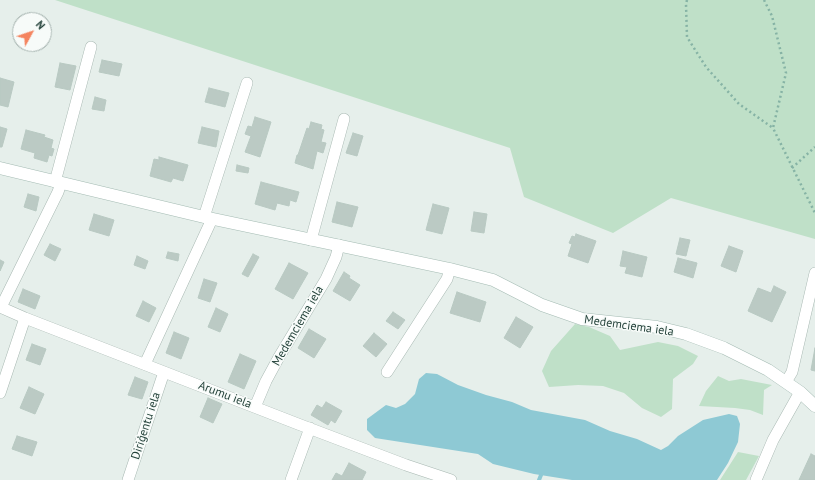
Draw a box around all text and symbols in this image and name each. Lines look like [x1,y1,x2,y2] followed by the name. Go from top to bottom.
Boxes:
[12,12,52,52] north arrow
[33,18,48,32] text: N
[269,283,327,369] street label: Medemciema iela
[583,313,675,339] street label: Medemciema iela
[196,378,254,412] street label: Arumu iela
[128,391,164,461] street label: Diriģentu iela

